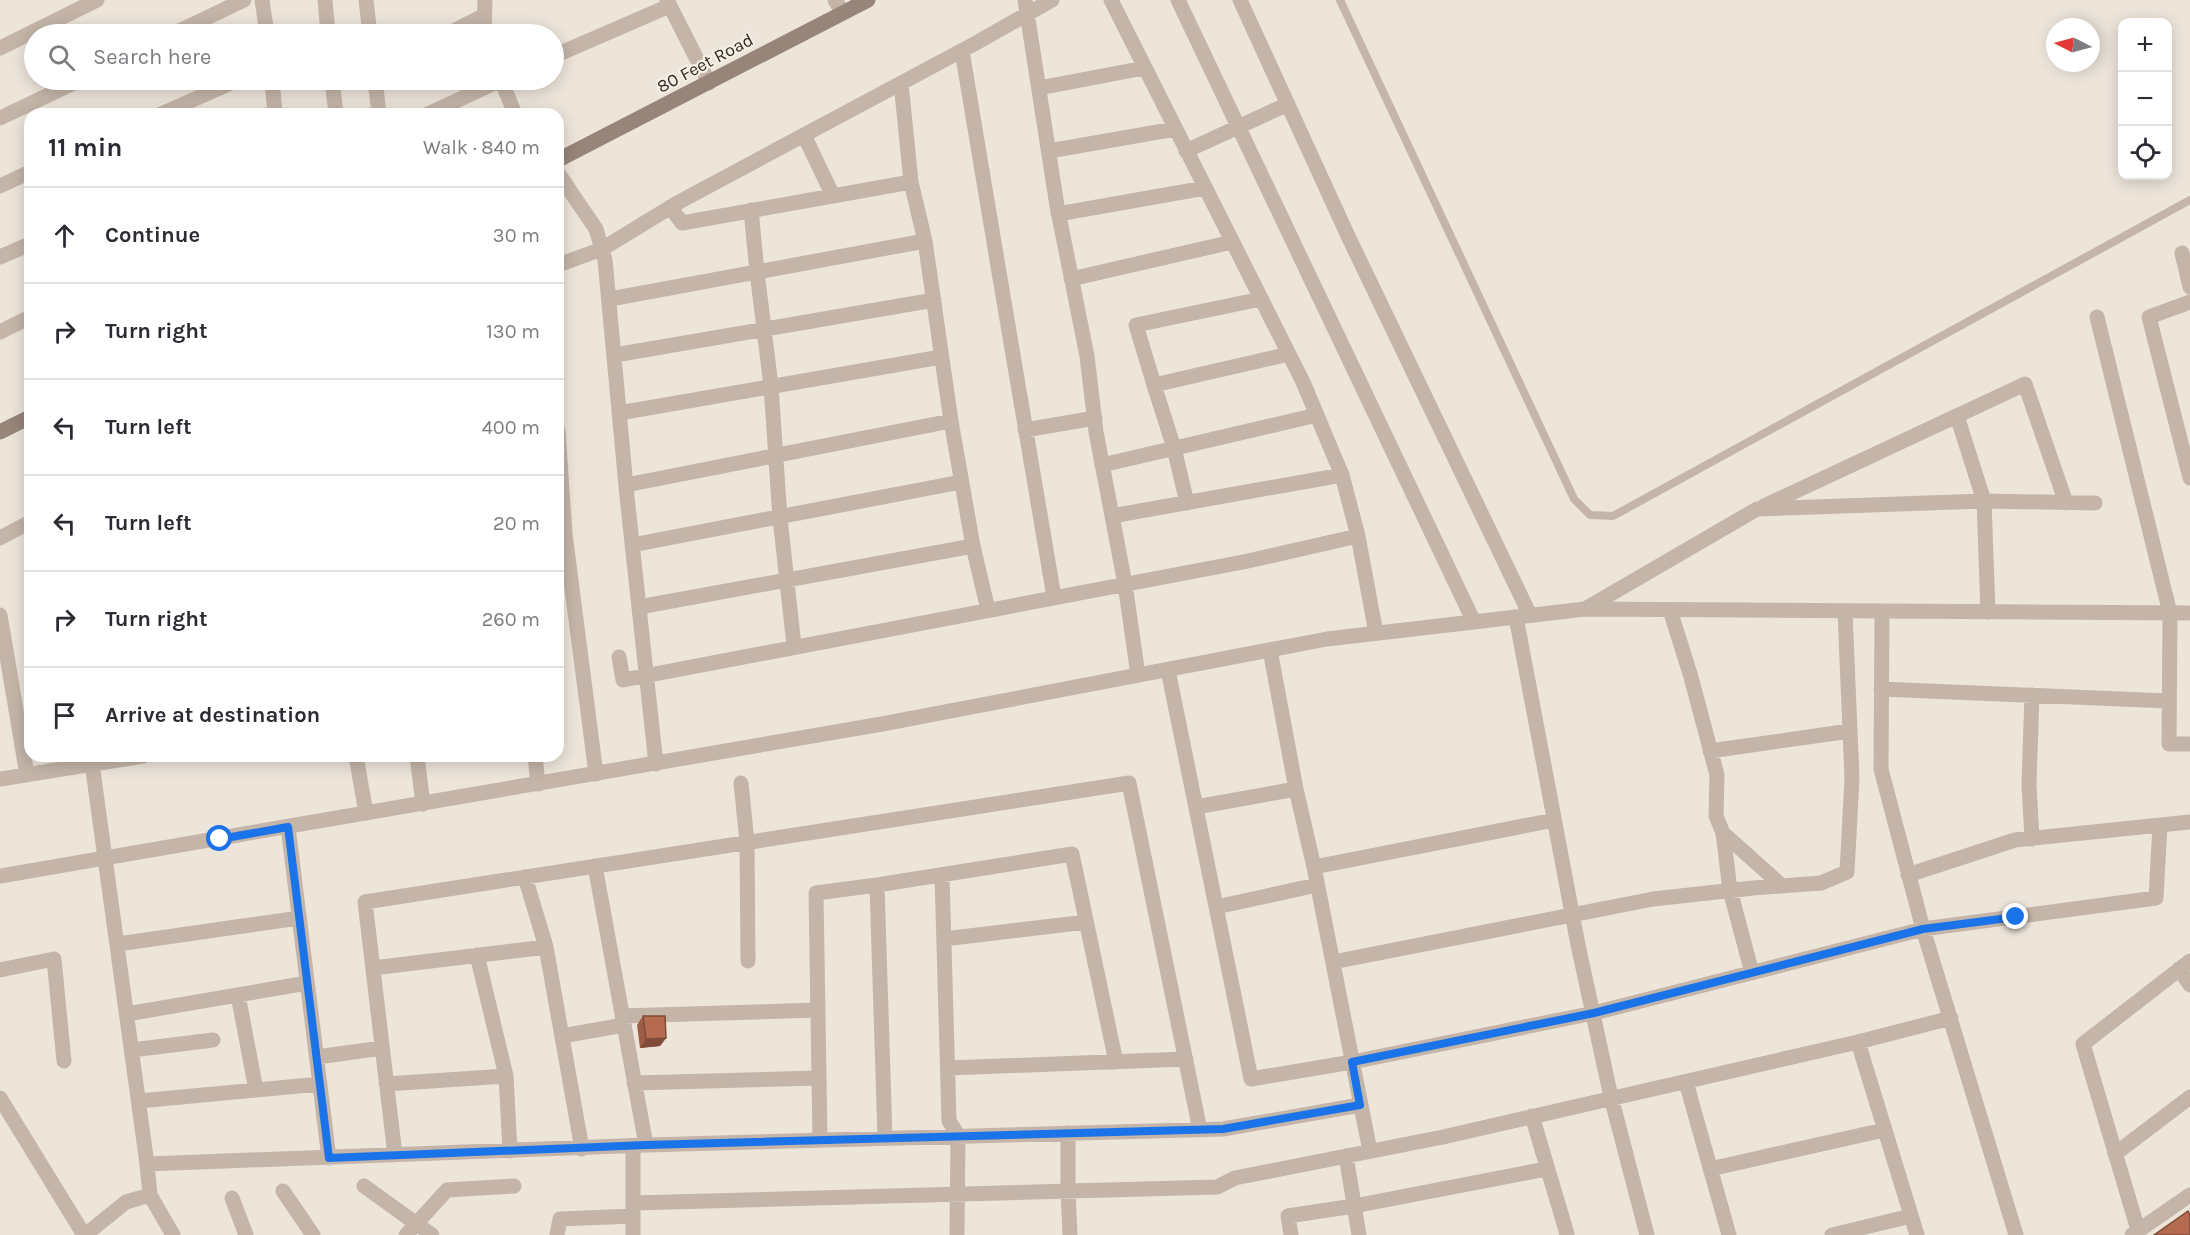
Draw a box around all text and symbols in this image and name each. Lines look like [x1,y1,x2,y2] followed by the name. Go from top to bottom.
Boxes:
[2046,18,2100,72] north arrow
[2118,18,2172,180] map controls
[2118,18,2172,72] button: +
[24,24,564,90] search box
[653,28,757,98] street label: 80 Feet Road
[45,41,78,74] icon: search
[93,44,211,70] text: Search here
[2118,72,2172,126] button: −
[2118,126,2172,180] button: locate
[48,132,123,163] text: 11 min
[423,136,540,159] text: Walk · 840 m
[48,219,81,252] icon: ahead
[105,222,200,248] text: Continue
[493,224,540,247] text: 30 m
[48,315,81,348] icon: right
[105,318,208,344] text: Turn right
[486,320,540,343] text: 130 m
[48,411,81,444] icon: left
[105,414,192,440] text: Turn left
[482,416,540,439] text: 400 m
[48,507,81,540] icon: left
[105,510,192,536] text: Turn left
[493,512,540,535] text: 20 m
[48,603,81,636] icon: right
[105,606,208,632] text: Turn right
[482,608,540,631] text: 260 m
[48,699,81,732] icon: arrive
[105,702,320,728] text: Arrive at destination
[206,825,232,851] route start
[2002,903,2028,929] route end

